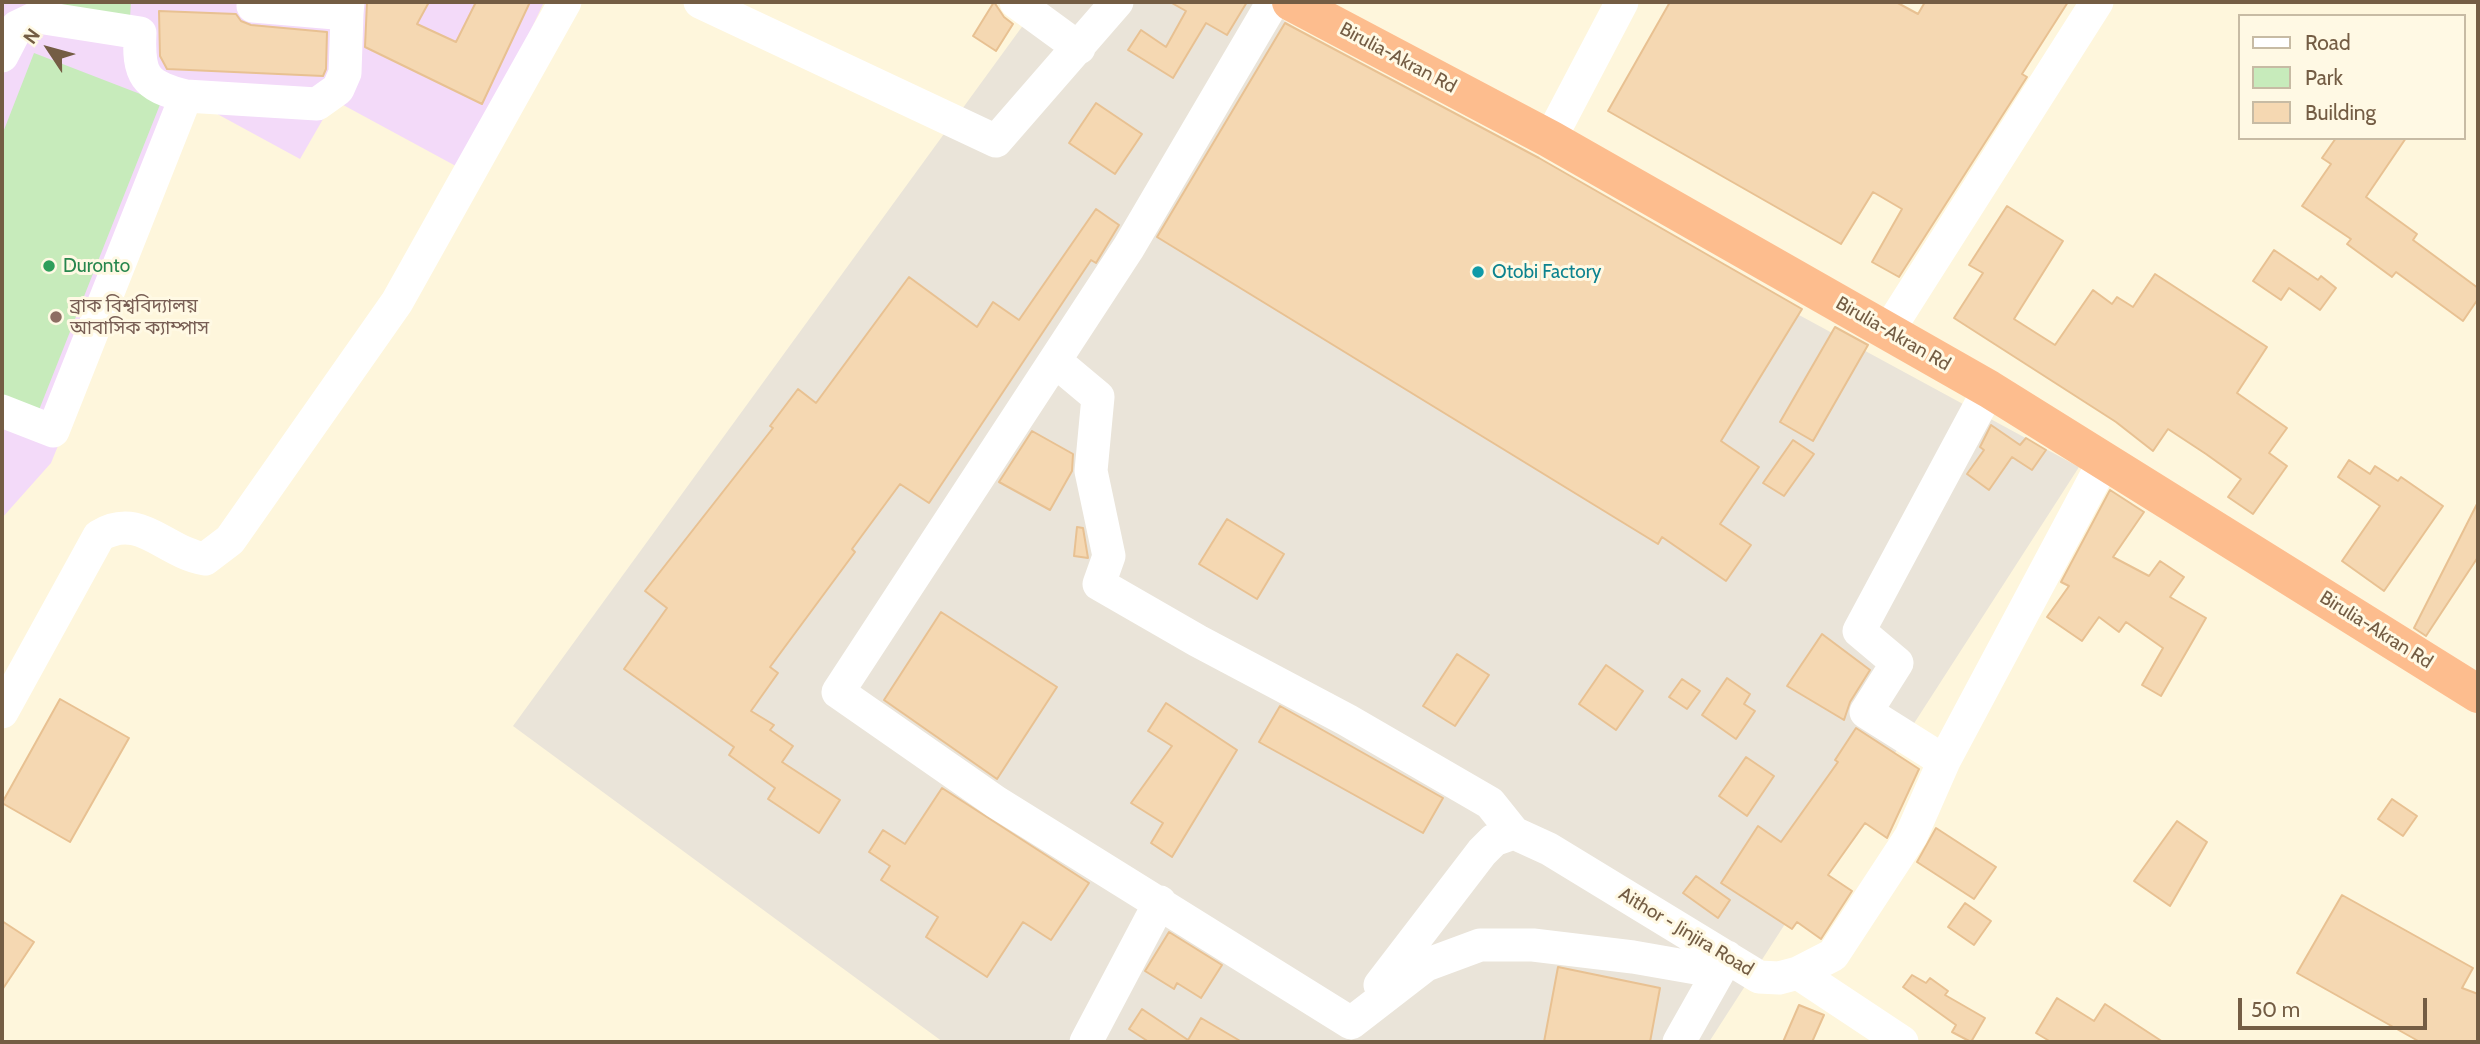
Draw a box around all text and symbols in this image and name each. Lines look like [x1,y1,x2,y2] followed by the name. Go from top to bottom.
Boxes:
[14,14,84,84] north arrow
[2238,14,2466,140] legend
[1336,18,1460,98] street label: Birulia-Akran Rd
[18,24,45,49] text: N
[2305,30,2351,55] text: Road
[2305,65,2343,90] text: Park
[2305,100,2376,125] text: Building
[63,255,130,277] place label: Duronto
[41,258,57,274] marker: Duronto
[1492,261,1601,283] place label: Otobi Factory
[1470,264,1486,280] marker: Otobi Factory
[1832,292,1954,376] street label: Birulia-Akran Rd
[70,295,209,339] place label: ব্রাক বিশ্ববিদ্যালয় আবাসিক ক্যাম্পাস
[48,309,64,325] marker: ব্রাক বিশ্ববিদ্যালয় আবাসিক ক্যাম্পাস
[2315,586,2437,674] street label: Birulia-Akran Rd
[1614,883,1758,981] street label: Aithor - Jinjira Road
[2242,984,2431,1028] scale bar
[2251,997,2300,1022] text: 50 m

